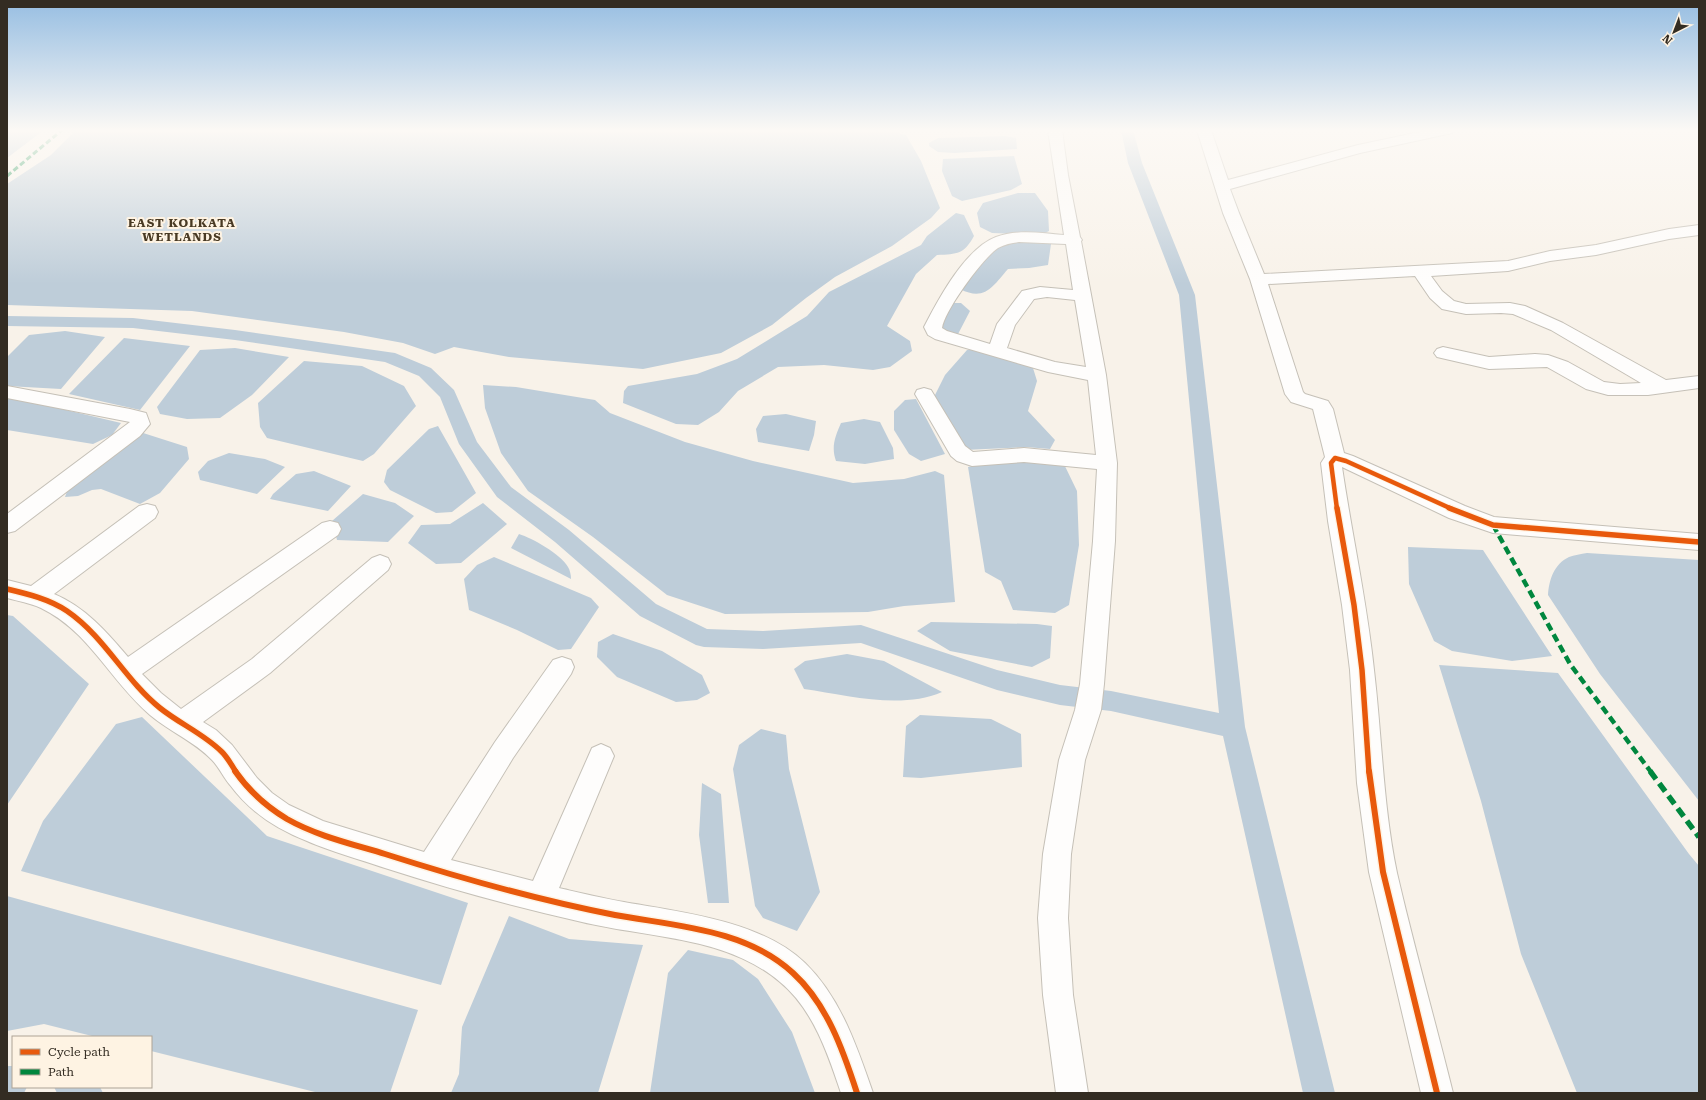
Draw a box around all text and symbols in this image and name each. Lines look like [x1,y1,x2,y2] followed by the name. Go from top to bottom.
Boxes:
[1654,12,1694,52] north arrow
[1660,31,1675,47] text: N
[128,216,236,244] district label: EAST KOLKATA WETLANDS
[12,1036,152,1088] legend
[48,1045,110,1059] text: Cycle path
[48,1065,74,1079] text: Path

